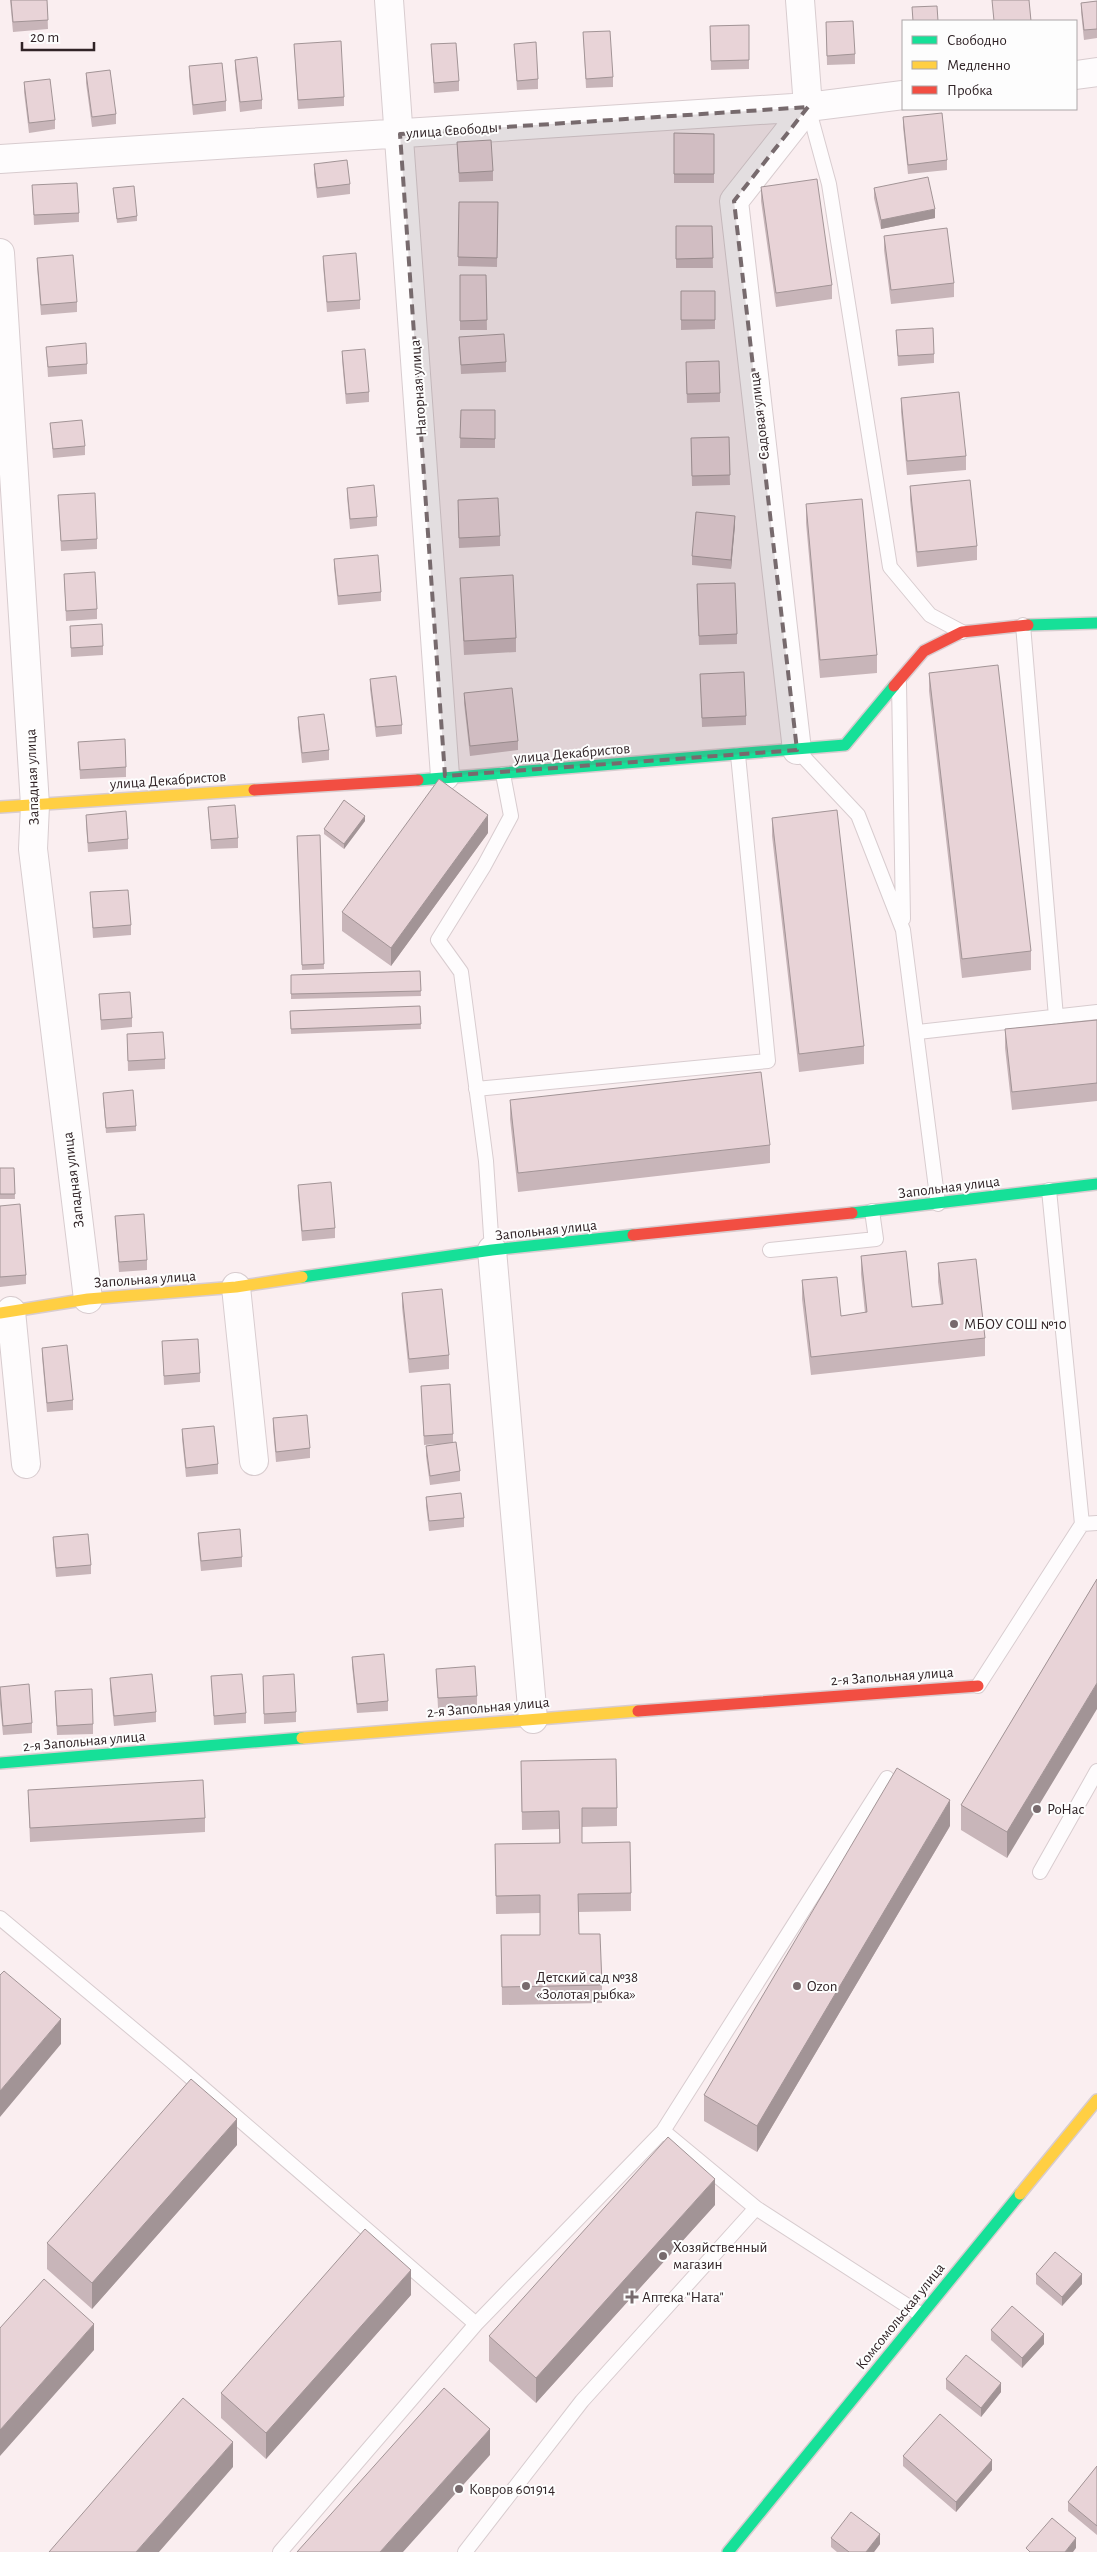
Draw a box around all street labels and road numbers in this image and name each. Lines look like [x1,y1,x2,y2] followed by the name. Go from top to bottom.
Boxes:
[405,120,498,141] street label: улица Свободы
[408,339,429,437] street label: Нагорная улица
[747,371,772,461] street label: Садовая улица
[23,728,42,825] street label: Западная улица
[512,741,631,766] street label: улица Декабристов
[108,769,227,792] street label: улица Декабристов
[60,1131,87,1229] street label: Западная улица
[897,1174,1001,1201] street label: Запольная улица
[494,1218,598,1243] street label: Запольная улица
[93,1268,197,1291] street label: Запольная улица
[830,1665,954,1688] street label: 2-я Запольная улица
[426,1695,550,1720] street label: 2-я Запольная улица
[22,1729,146,1754] street label: 2-я Запольная улица
[853,2260,948,2372] street label: Комсомольская улица

